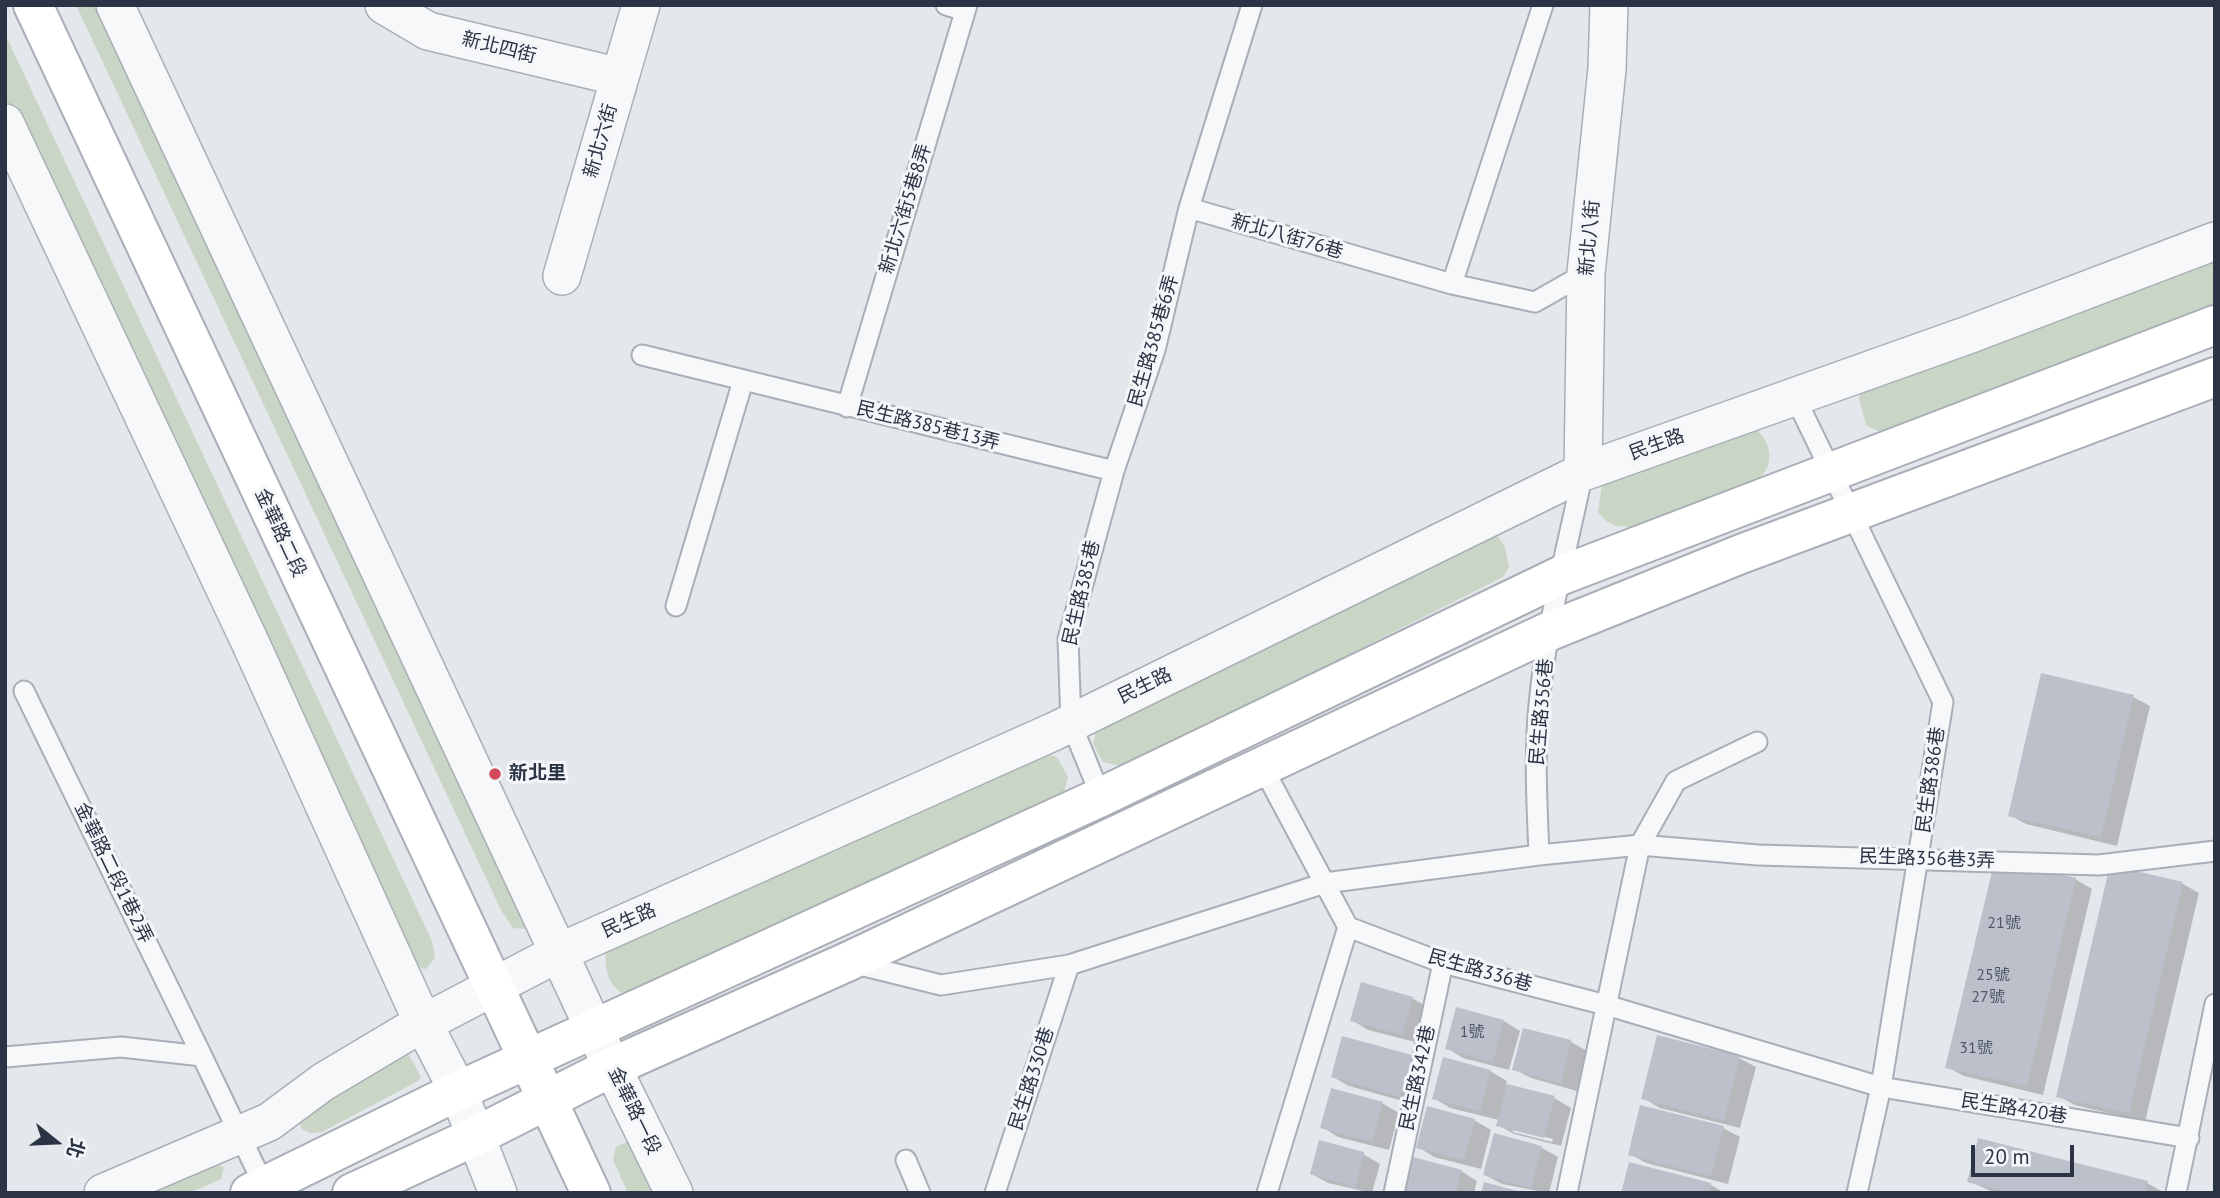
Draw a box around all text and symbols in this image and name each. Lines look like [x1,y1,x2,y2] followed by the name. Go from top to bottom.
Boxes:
[459,28,539,68] street label: 新北四街
[580,101,622,181] street label: 新北六街
[875,141,937,277] street label: 新北六街5巷8弄
[1575,199,1605,277] street label: 新北八街
[1228,210,1346,264] street label: 新北八街76巷
[1124,272,1184,410] street label: 民生路385巷6弄
[854,397,1002,455] street label: 民生路385巷13弄
[1626,425,1688,465] street label: 民生路
[250,485,310,581] street label: 金華路二段
[1059,538,1105,648] street label: 民生路385巷
[1526,658,1558,766] street label: 民生路356巷
[1114,663,1176,709] street label: 民生路
[1912,725,1950,835] street label: 民生路386巷
[509,763,566,785] place label: 新北里
[487,766,503,782] marker: 新北里
[69,799,157,947] street label: 金華路二段1巷2弄
[1858,845,1996,873] street label: 民生路356巷3弄
[598,899,660,943] street label: 民生路
[1987,913,2021,933] house number: 21號
[1425,945,1535,997] street label: 民生路336巷
[1976,965,2010,985] house number: 25號
[1971,987,2005,1007] house number: 27號
[1460,1022,1484,1042] house number: 1號
[1396,1023,1440,1133] street label: 民生路342巷
[1005,1025,1059,1133] street label: 民生路330巷
[1959,1038,1993,1058] house number: 31號
[603,1063,665,1159] street label: 金華路一段
[1959,1089,2069,1129] street label: 民生路420巷
[21,1107,91,1177] north arrow
[1975,1132,2078,1176] scale bar
[62,1136,90,1161] text: 北
[1984,1143,2030,1170] text: 20 m

